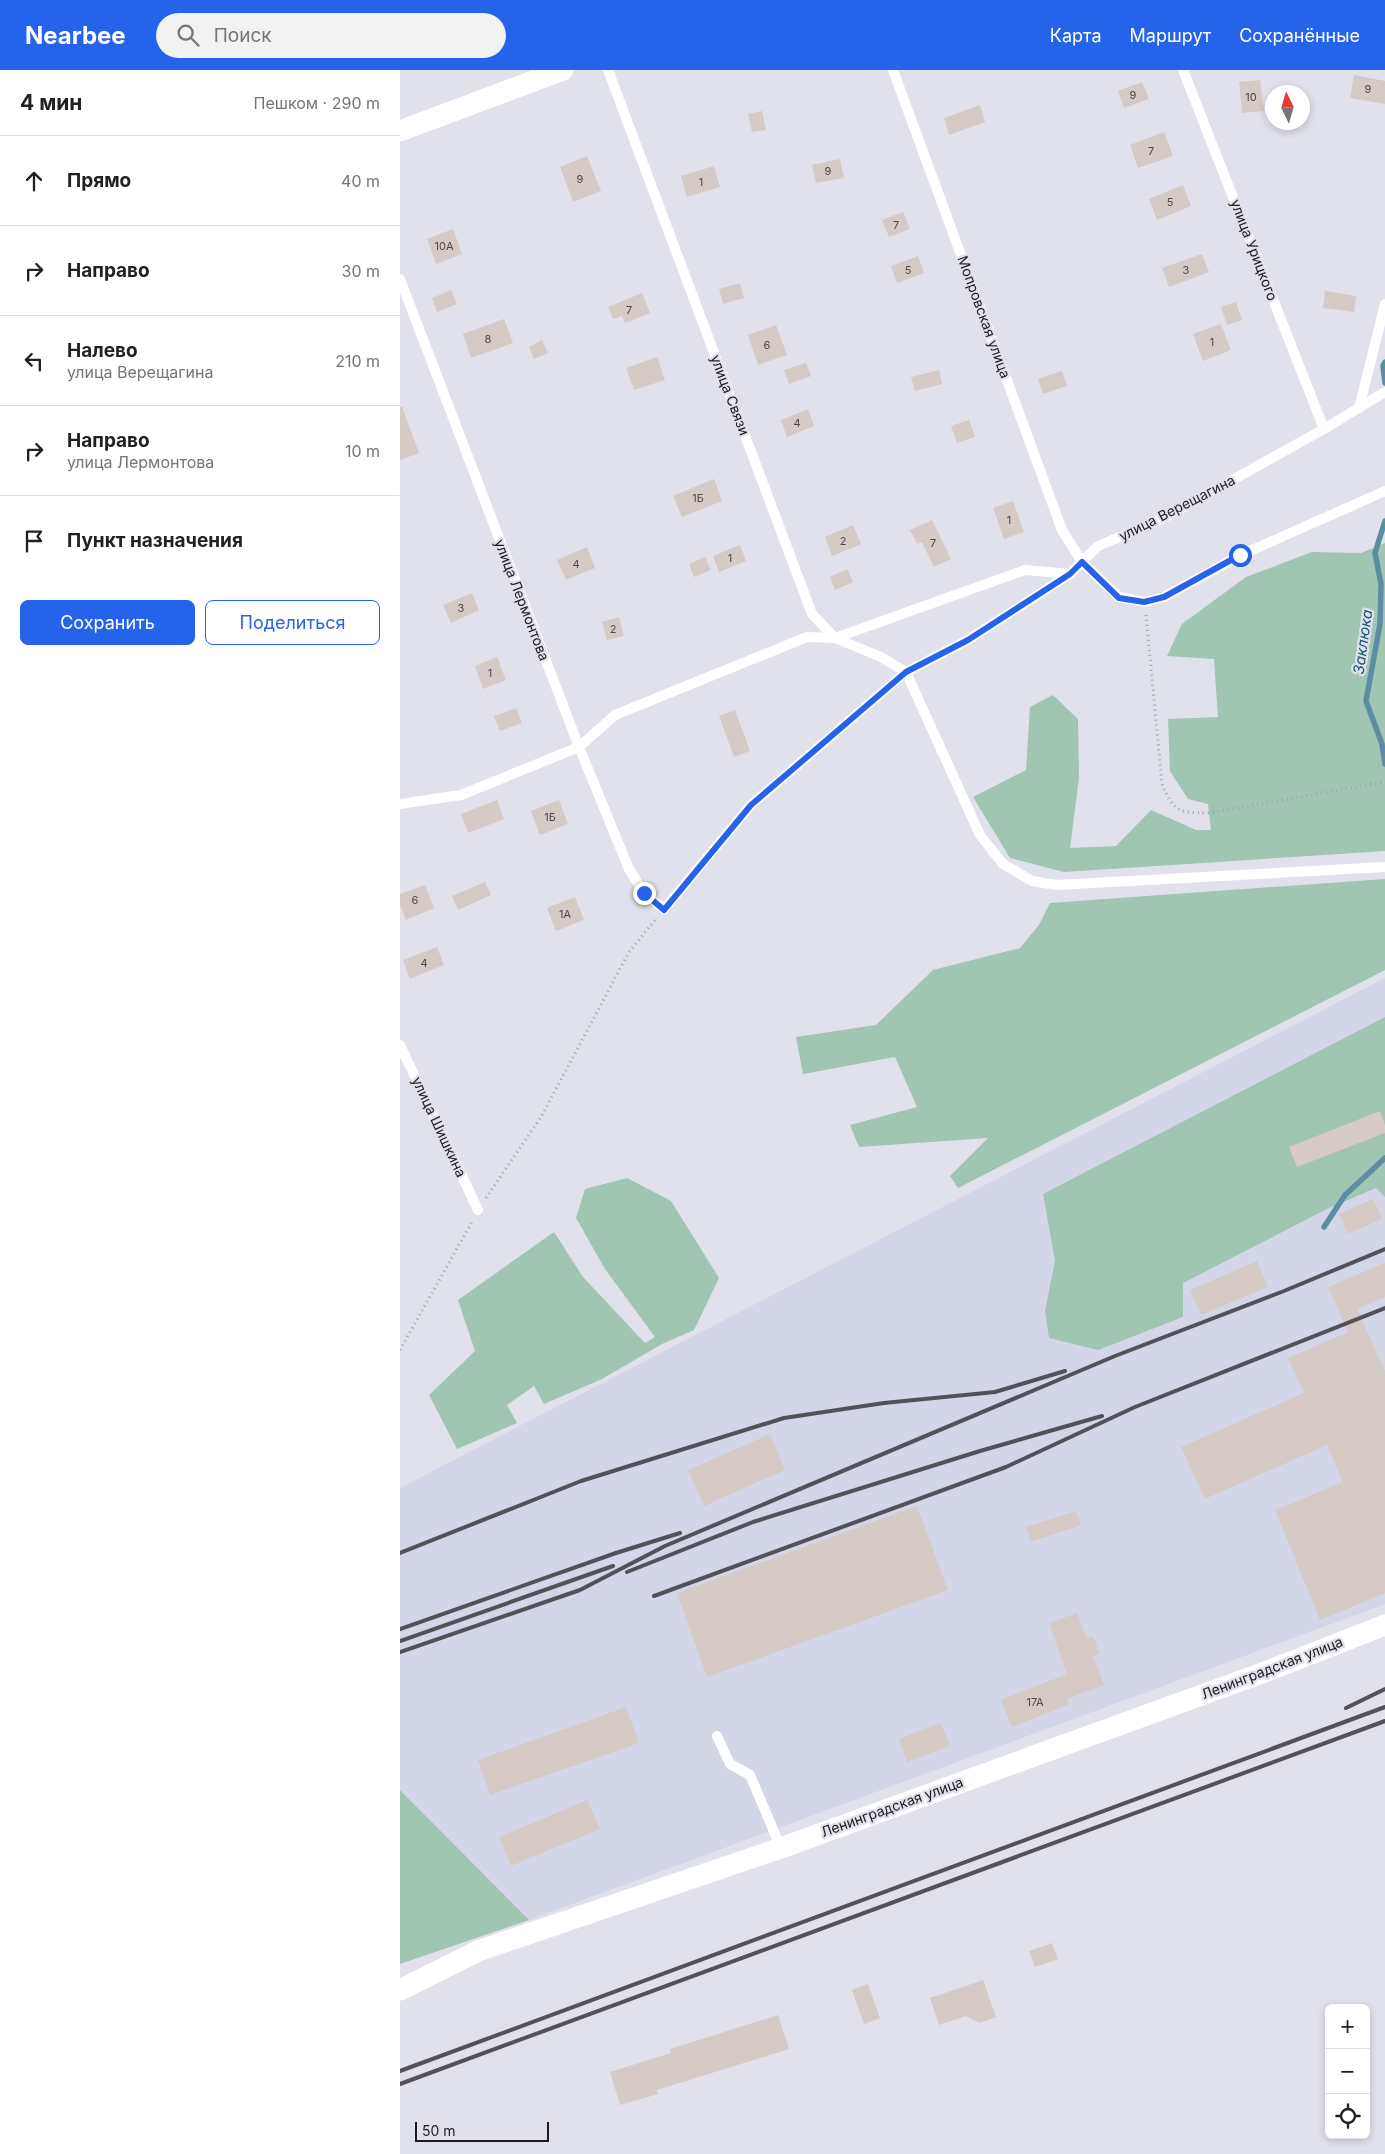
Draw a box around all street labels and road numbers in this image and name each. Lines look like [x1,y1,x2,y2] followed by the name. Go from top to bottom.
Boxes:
[1227,197,1282,303] street label: улица Урицкого
[954,253,1015,380] street label: Мопровская улица
[707,352,754,437] street label: улица Связи
[1116,471,1238,544] street label: улица Верещагина
[491,537,553,663] street label: улица Лермонтова
[409,1074,470,1180] street label: улица Шишкина
[1199,1633,1345,1702] street label: Ленинградская улица
[818,1773,965,1840] street label: Ленинградская улица

